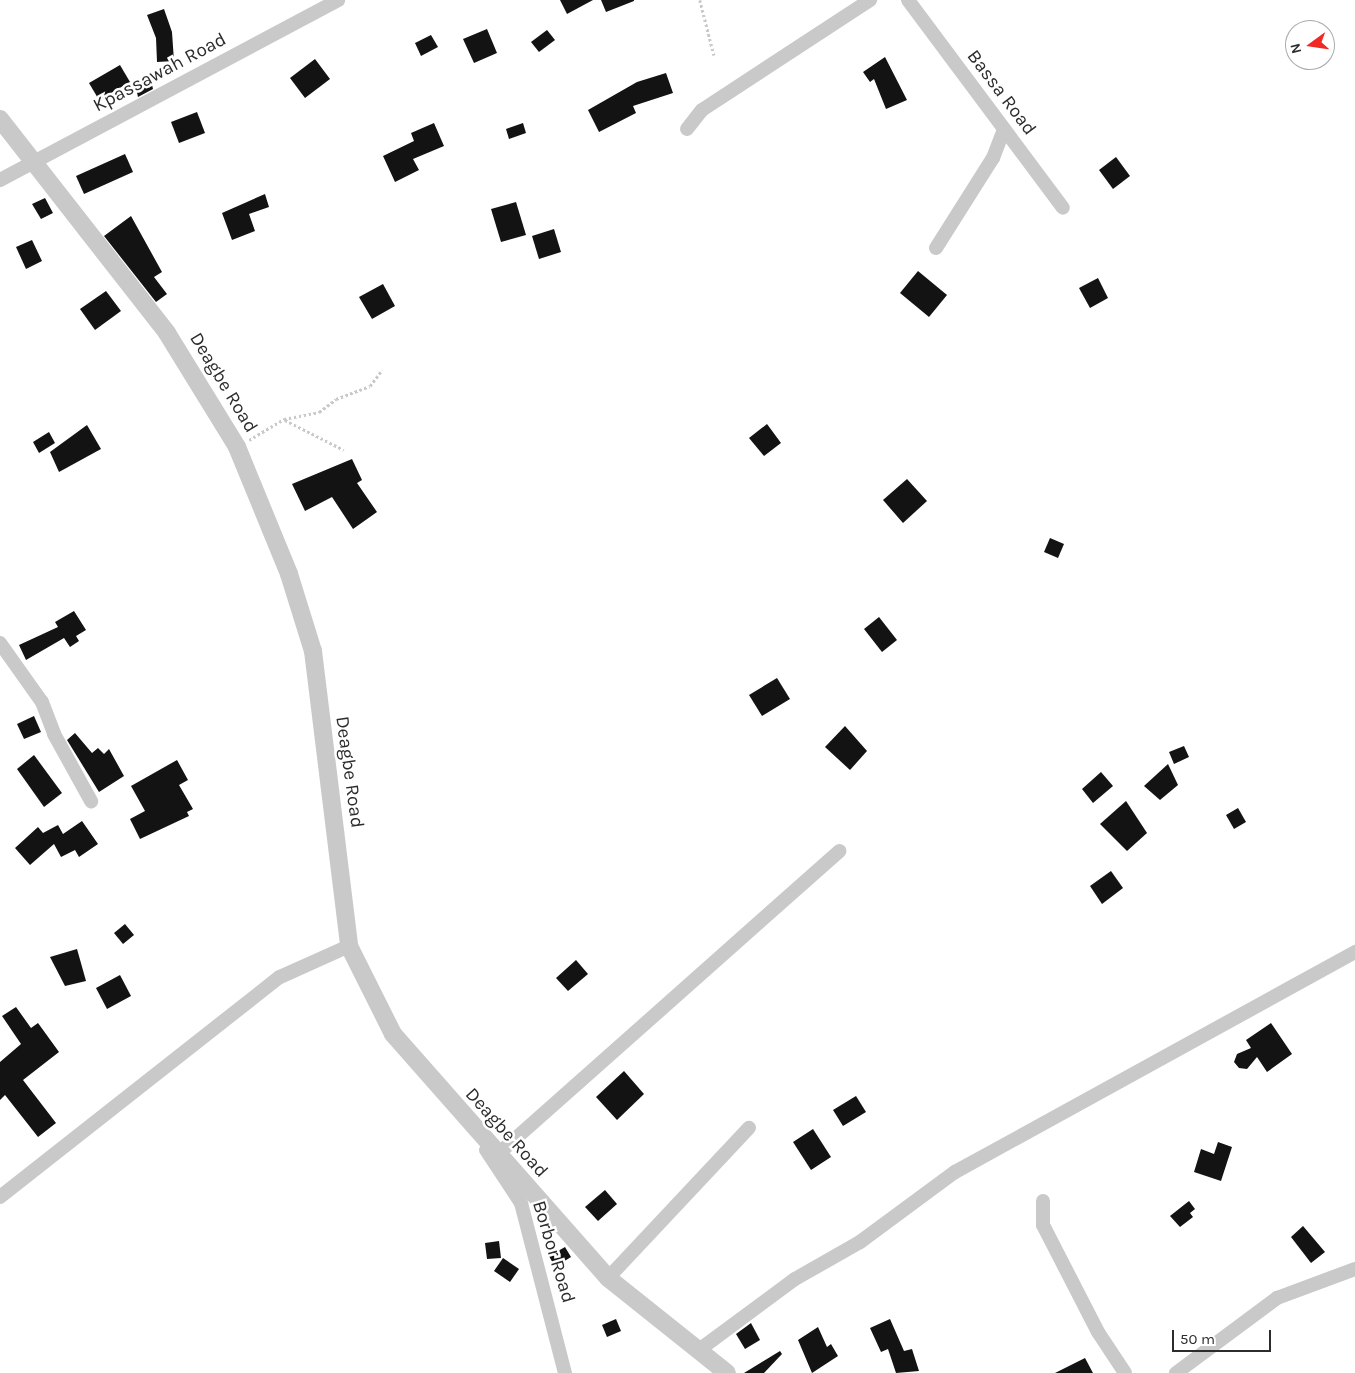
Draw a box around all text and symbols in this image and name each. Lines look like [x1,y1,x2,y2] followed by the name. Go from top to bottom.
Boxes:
[1285,20,1335,70] north arrow
[90,28,230,118] street label: Kpassawah Road
[1286,42,1305,55] text: N
[962,46,1040,140] street label: Bassa Road
[184,329,262,437] street label: Deagbe Road
[330,715,368,829] street label: Deagbe Road
[460,1083,552,1183] street label: Deagbe Road
[527,1198,579,1306] street label: Borbor Road
[1175,1320,1274,1352] scale bar
[1180,1330,1215,1348] text: 50 m

